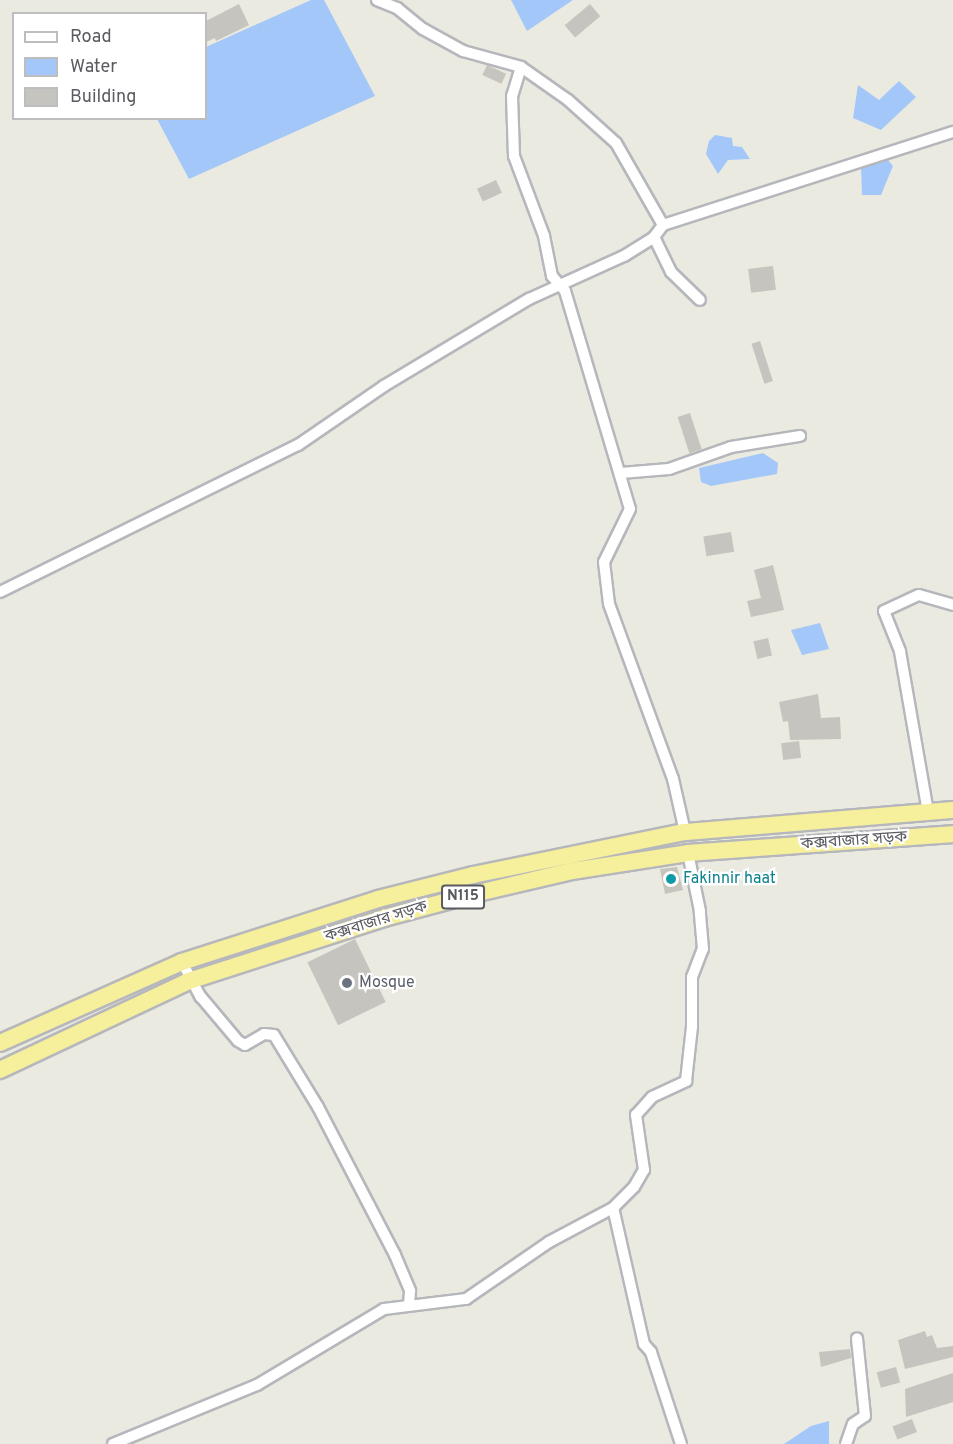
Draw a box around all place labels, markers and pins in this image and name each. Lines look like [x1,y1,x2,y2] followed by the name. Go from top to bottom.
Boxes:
[683,869,776,889] place label: Fakinnir haat
[664,872,678,886] marker: Fakinnir haat
[359,973,415,993] place label: Mosque
[340,976,354,990] marker: Mosque

